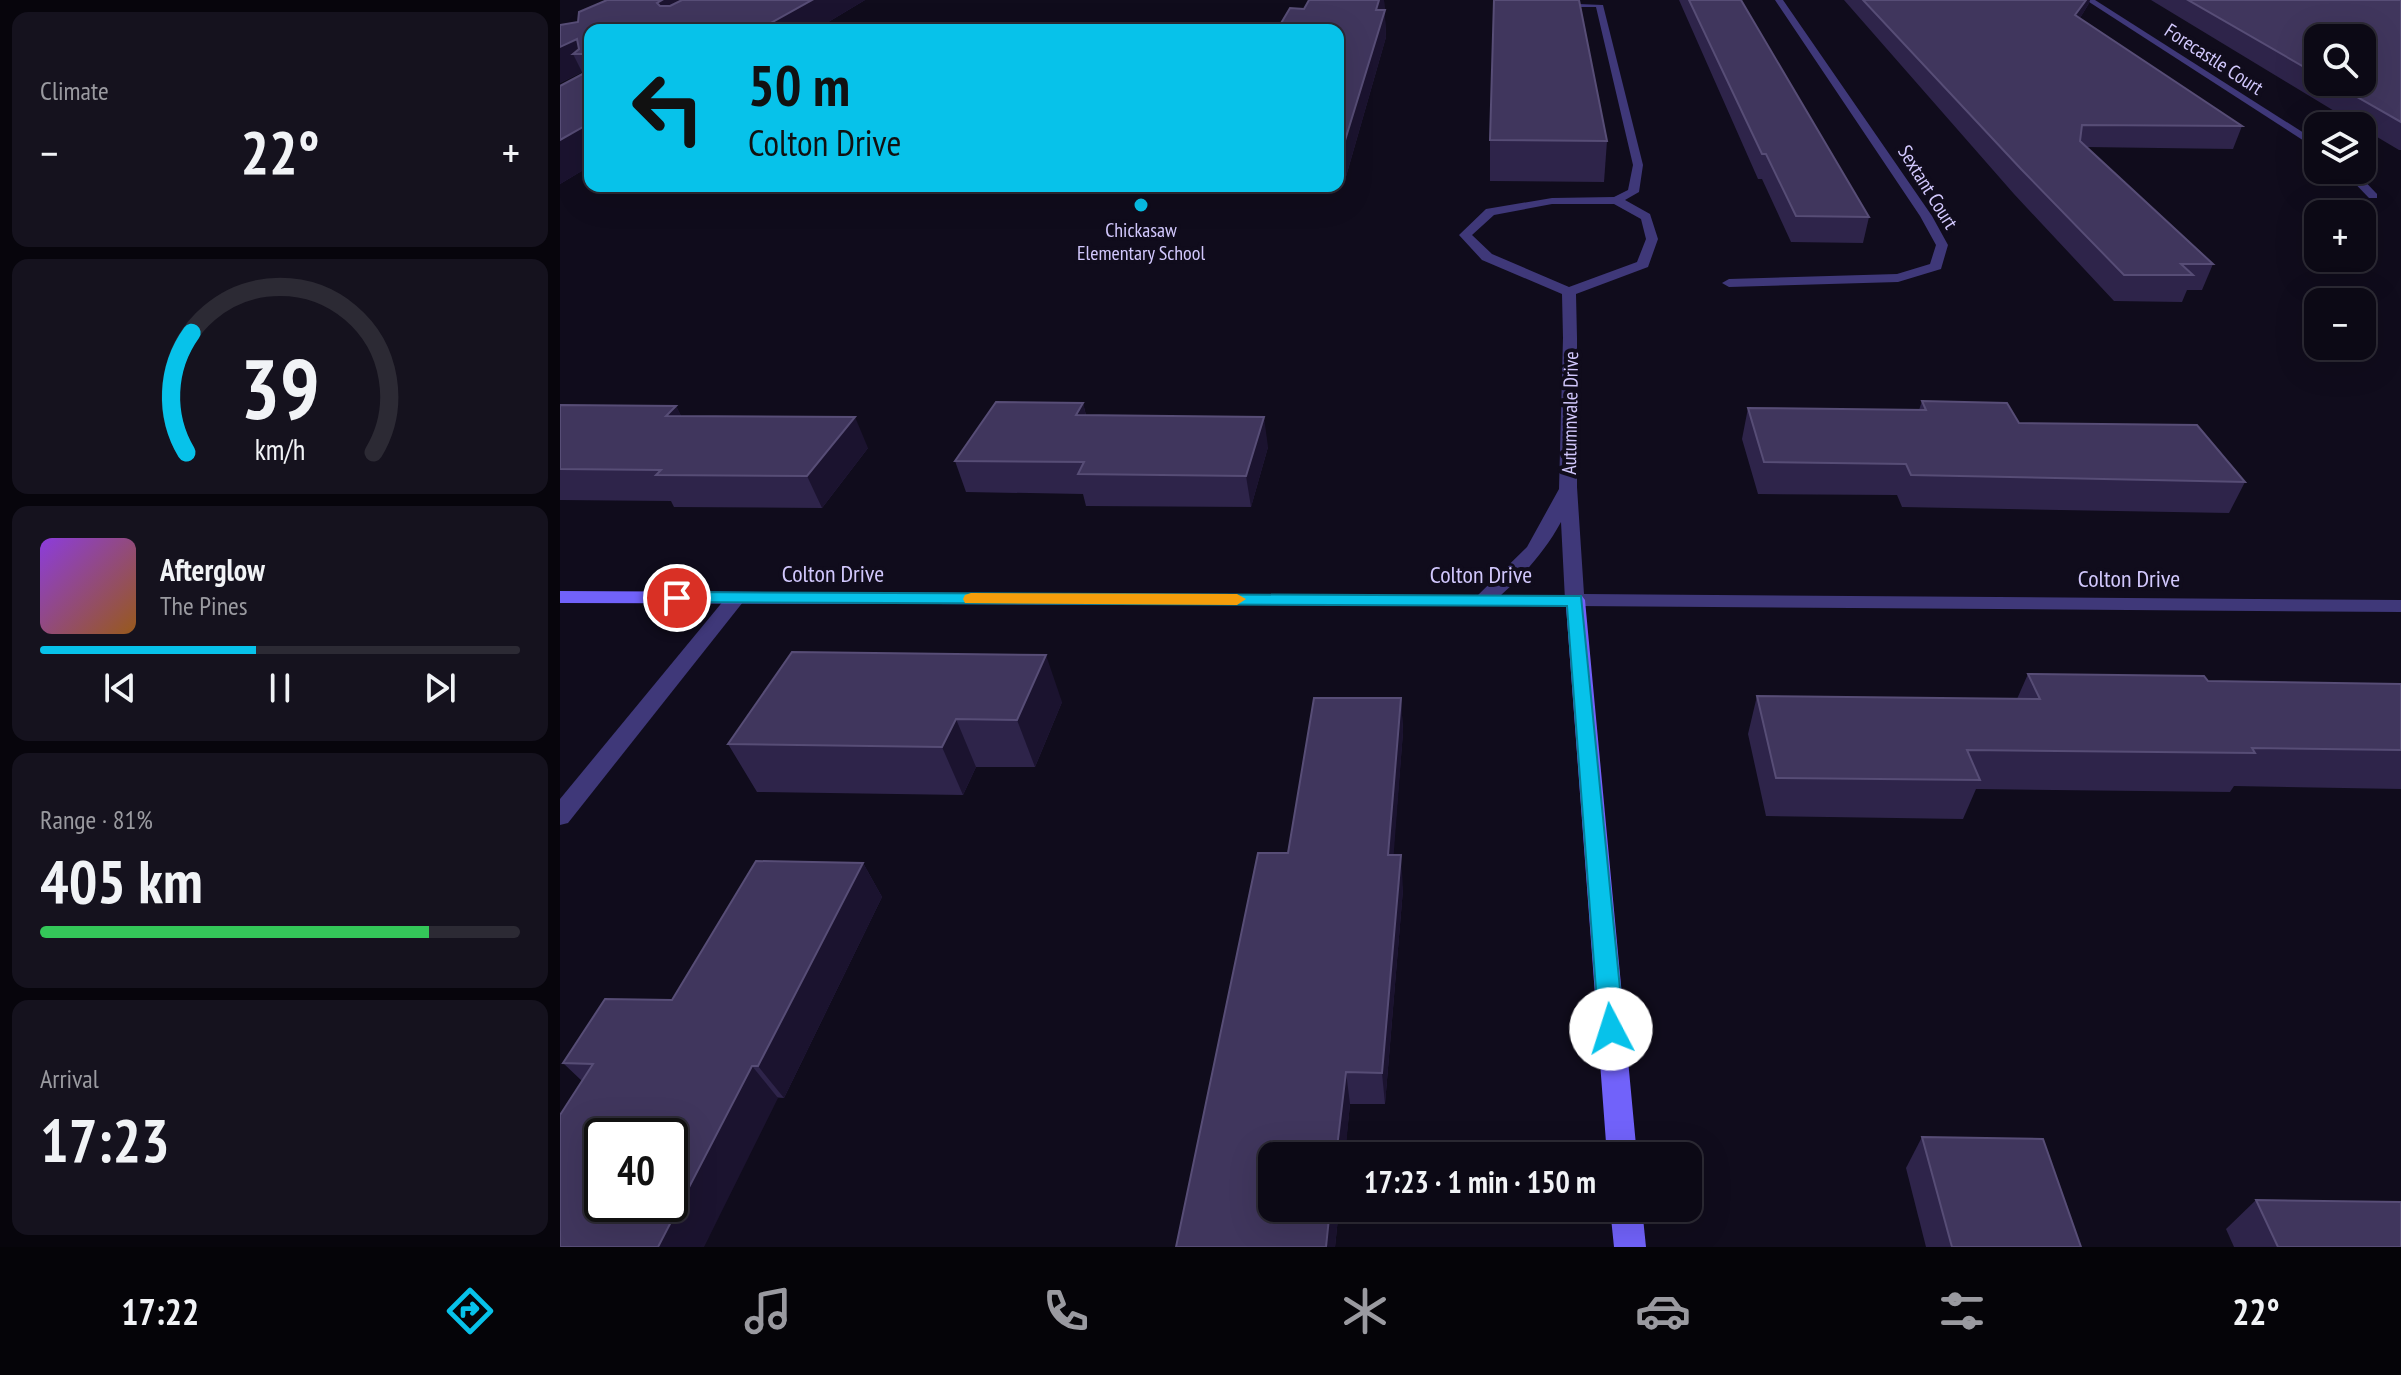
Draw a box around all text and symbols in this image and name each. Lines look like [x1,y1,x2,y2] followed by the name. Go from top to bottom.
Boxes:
[2160,17,2269,101] street label: Forecastle Court
[2304,24,2376,360] map controls
[2304,24,2376,96] button: search
[748,49,850,121] text: 50 m
[616,56,720,160] icon: left
[40,74,109,107] text: Climate
[2304,112,2376,184] button: layers
[240,113,320,191] text: 22°
[748,119,901,166] text: Colton Drive
[40,124,58,181] text: −
[502,124,520,181] text: +
[1892,140,1964,234] street label: Sextant Court
[1132,196,1150,214] marker: Chickasaw Elementary School
[2304,200,2376,272] button: +
[1077,217,1205,266] place label: Chickasaw Elementary School
[2304,288,2376,360] button: −
[240,333,320,441] text: 39
[1556,351,1584,475] street label: Autumnvale Drive
[255,431,305,468] text: km/h
[160,550,265,589] text: Afterglow
[782,558,884,589] street label: Colton Drive
[1430,559,1532,590] street label: Colton Drive
[2078,563,2180,594] street label: Colton Drive
[643,564,711,632] pin
[655,576,699,620] icon: arrive
[160,589,248,622] text: The Pines
[98,666,142,710] icon: previous
[258,666,302,710] icon: pause
[418,666,462,710] icon: next
[40,803,153,836] text: Range · 81%
[40,842,203,920] text: 405 km
[1569,987,1653,1071] position arrow
[40,1062,99,1095] text: Arrival
[40,1101,170,1179] text: 17:23
[584,1118,688,1222] speed limit sign: 40
[1364,1162,1596,1201] text: 17:23 · 1 min · 150 m
[442,1283,498,1339] icon: directions
[740,1283,796,1339] icon: music
[1038,1283,1094,1339] icon: phone
[1337,1283,1393,1339] icon: climate
[1635,1283,1691,1339] icon: car
[1934,1283,1990,1339] icon: filters
[121,1288,199,1335] text: 17:22
[2232,1288,2280,1335] text: 22°

